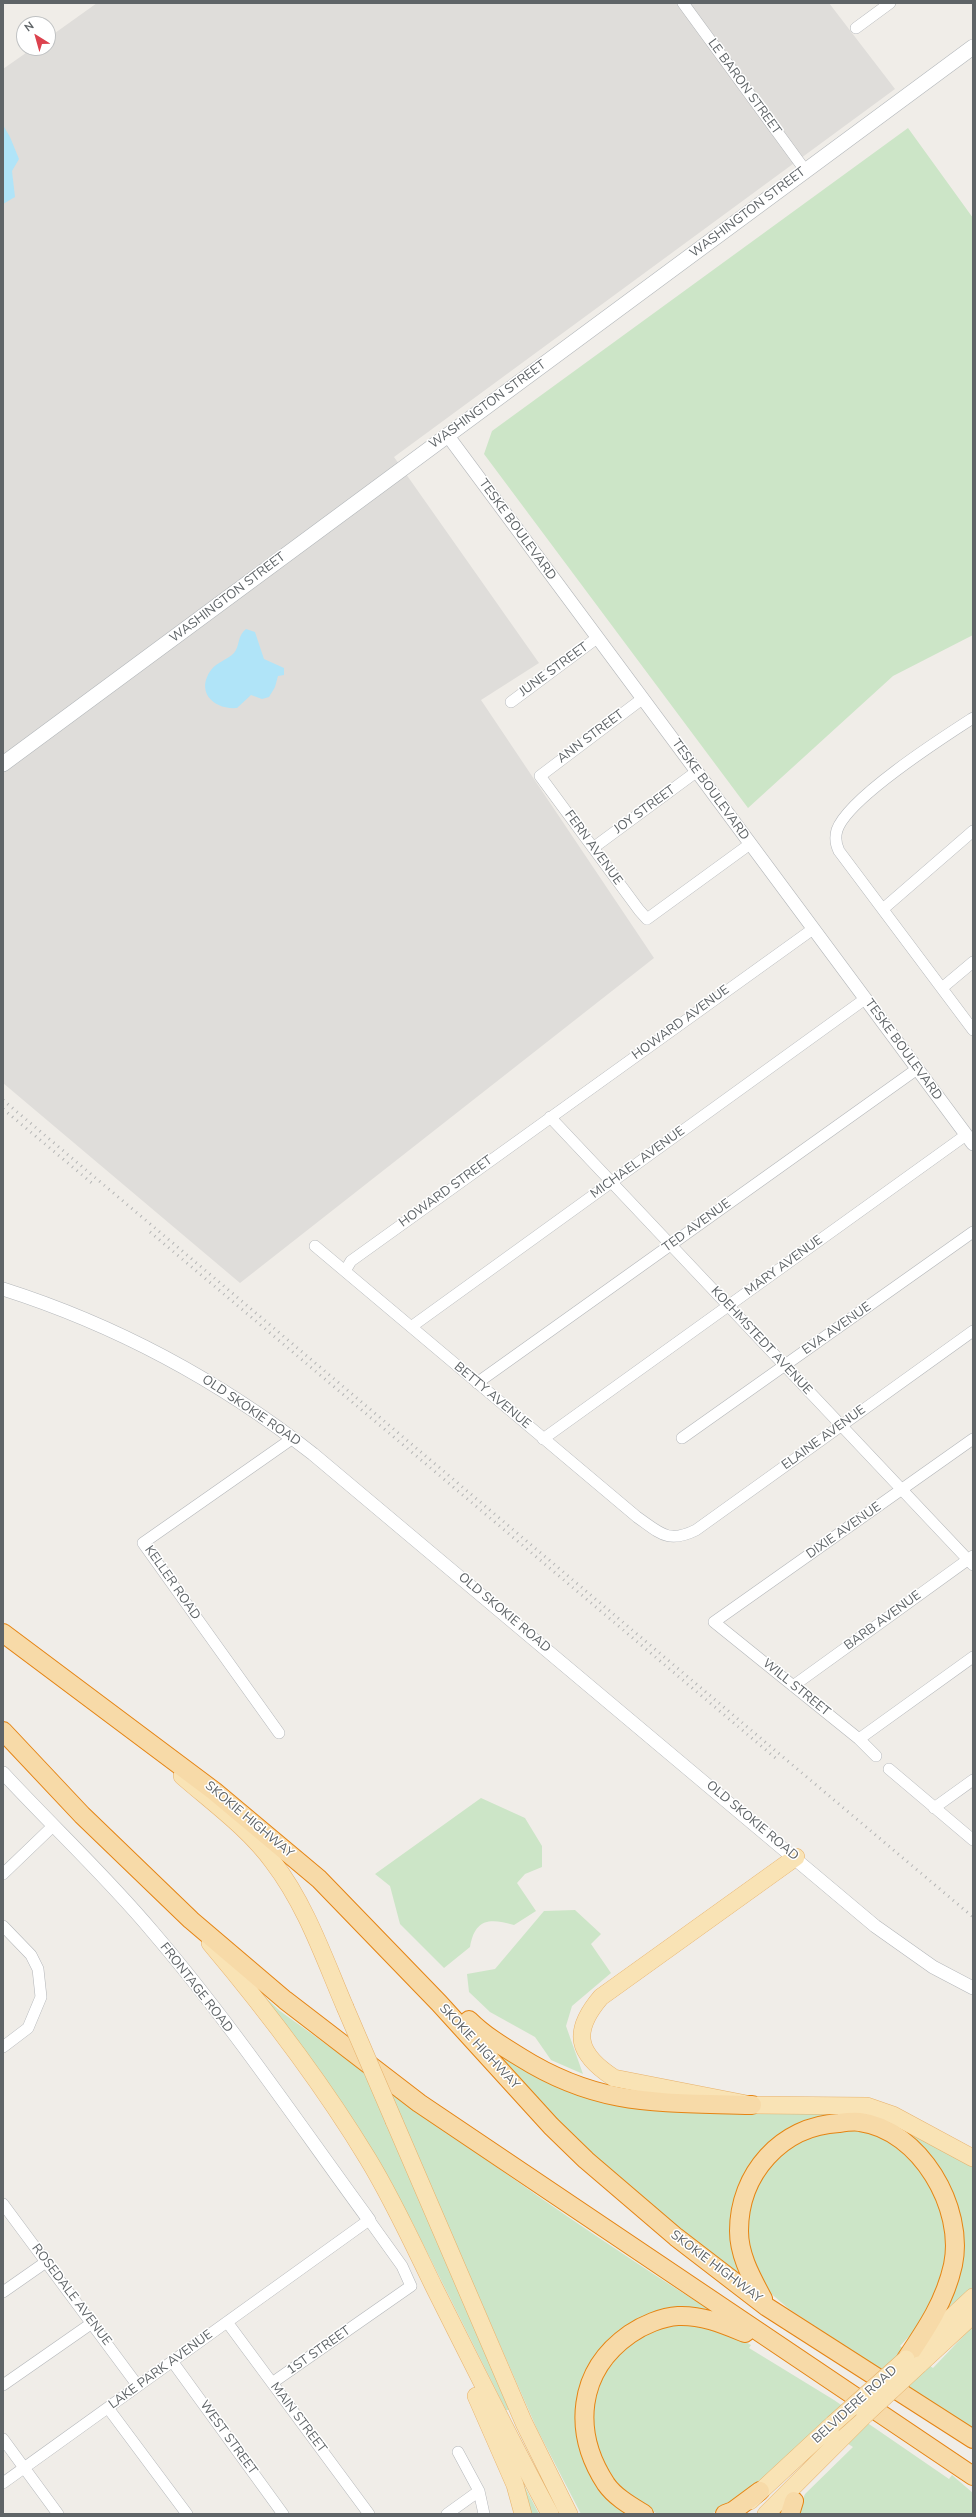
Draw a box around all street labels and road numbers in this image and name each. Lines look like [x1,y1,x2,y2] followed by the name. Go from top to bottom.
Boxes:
[704,36,784,138] street label: LE BARON STREET
[687,165,809,261] street label: WASHINGTON STREET
[427,357,549,453] street label: WASHINGTON STREET
[475,476,559,584] street label: TESKE BOULEVARD
[167,550,289,646] street label: WASHINGTON STREET
[517,640,591,700] street label: JUNE STREET
[555,707,627,767] street label: ANN STREET
[668,736,752,844] street label: TESKE BOULEVARD
[611,783,679,837] street label: JOY STREET
[561,808,625,888] street label: FERN AVENUE
[629,982,733,1064] street label: HOWARD AVENUE
[861,996,945,1104] street label: TESKE BOULEVARD
[588,1124,688,1202] street label: MICHAEL AVENUE
[396,1153,496,1231] street label: HOWARD STREET
[660,1196,734,1256] street label: TED AVENUE
[742,1233,826,1299] street label: MARY AVENUE
[707,1284,815,1398] street label: KOEHMSTEDT AVENUE
[800,1300,874,1358] street label: EVA AVENUE
[451,1359,533,1433] street label: BETTY AVENUE
[199,1372,303,1450] street label: OLD SKOKIE ROAD
[779,1402,869,1474] street label: ELAINE AVENUE
[804,1499,884,1563] street label: DIXIE AVENUE
[141,1543,203,1623] street label: KELLER ROAD
[455,1570,553,1656] street label: OLD SKOKIE ROAD
[842,1588,924,1654] street label: BARB AVENUE
[759,1656,833,1720] street label: WILL STREET
[202,1778,296,1862] street label: SKOKIE HIGHWAY
[703,1778,801,1864] street label: OLD SKOKIE ROAD
[156,1940,236,2036] street label: FRONTAGE ROAD
[436,2001,522,2093] street label: SKOKIE HIGHWAY
[667,2227,765,2307] street label: SKOKIE HIGHWAY
[28,2241,114,2349] street label: ROSEDALE AVENUE
[284,2323,354,2379] street label: 1ST STREET
[106,2327,216,2413] street label: LAKE PARK AVENUE
[809,2363,901,2447] street label: BELVIDERE ROAD
[266,2380,330,2456] street label: MAIN STREET
[196,2398,260,2478] street label: WEST STREET

